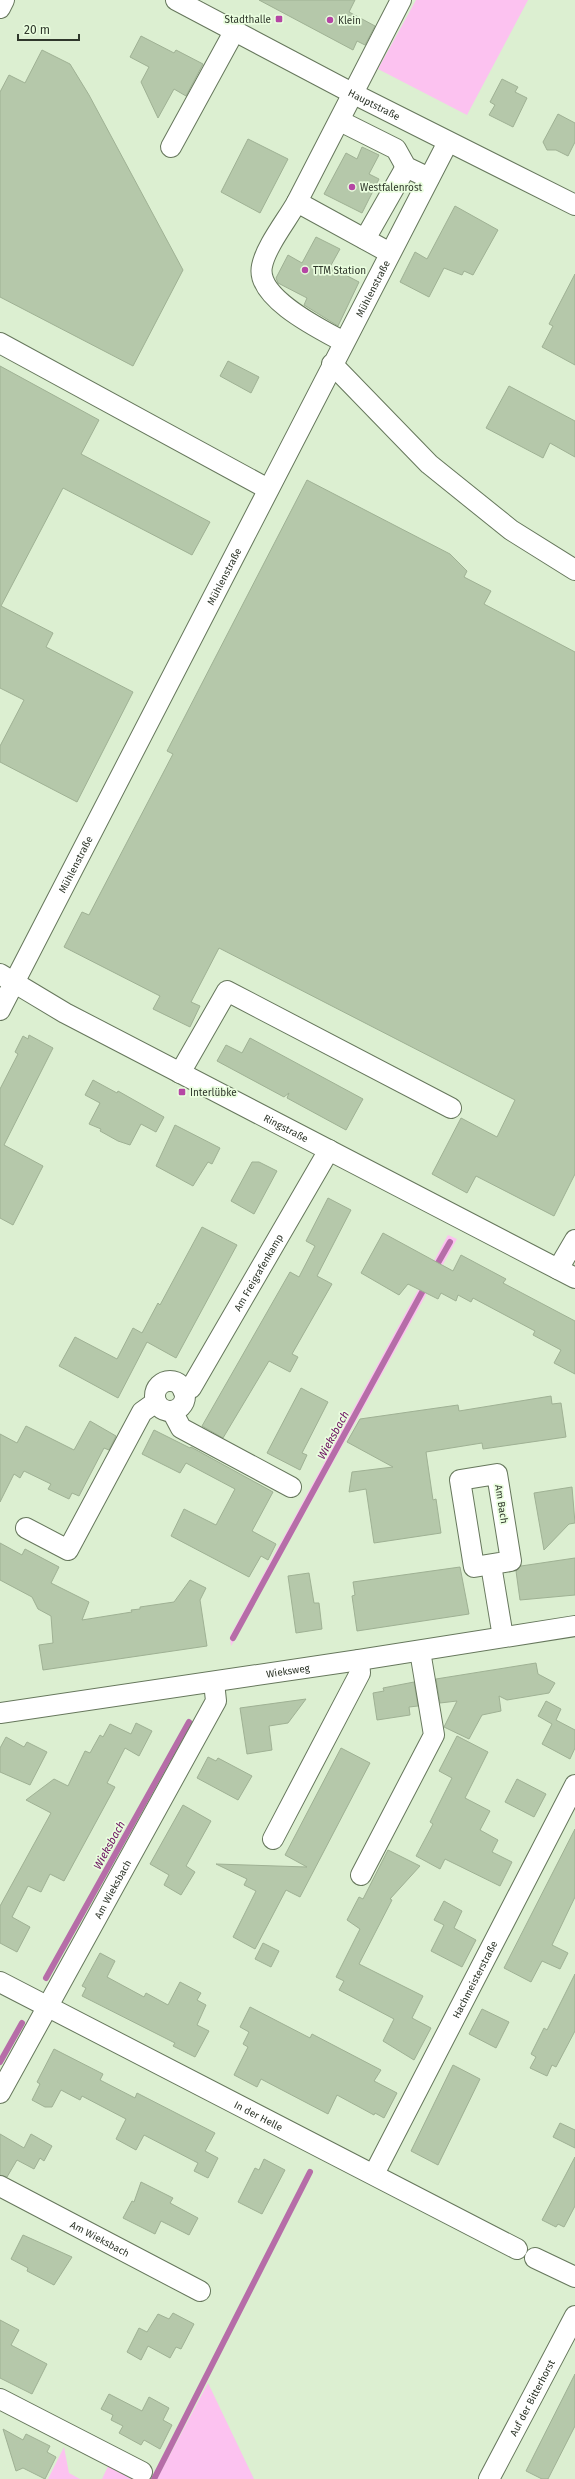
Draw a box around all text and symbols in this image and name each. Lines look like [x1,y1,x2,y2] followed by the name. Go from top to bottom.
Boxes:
[225,14,271,26] place label: Stadthalle
[274,14,284,24] marker: Stadthalle
[325,15,335,25] marker: Klein
[338,15,361,27] place label: Klein
[18,16,79,42] scale bar
[24,23,50,37] text: 20 m
[346,87,402,123] street label: Hauptstraße
[347,182,357,192] marker: Westfalenrost
[360,182,423,194] place label: Westfalenrost
[354,258,393,319] street label: Mühlenstraße
[300,265,310,275] marker: TTM Station
[313,265,366,277] place label: TTM Station
[205,546,244,607] street label: Mühlenstraße
[56,834,96,895] street label: Mühlenstraße
[177,1087,187,1097] marker: Interlübke
[190,1087,237,1099] place label: Interlübke
[261,1112,310,1145] street label: Ringstraße
[232,1232,286,1313] street label: Am Freigrafenkamp
[315,1409,352,1462] water label: Wieksbach
[492,1484,510,1524] street label: Am Bach
[265,1662,311,1681] street label: Wieksweg
[91,1819,128,1872] water label: Wieksbach
[92,1858,134,1921] street label: Am Wieksbach
[450,1939,500,2021] street label: Hachmeisterstraße
[232,2099,284,2134] street label: In der Helle
[68,2219,131,2260] street label: Am Wieksbach
[508,2358,558,2438] street label: Auf der Bitterhorst

